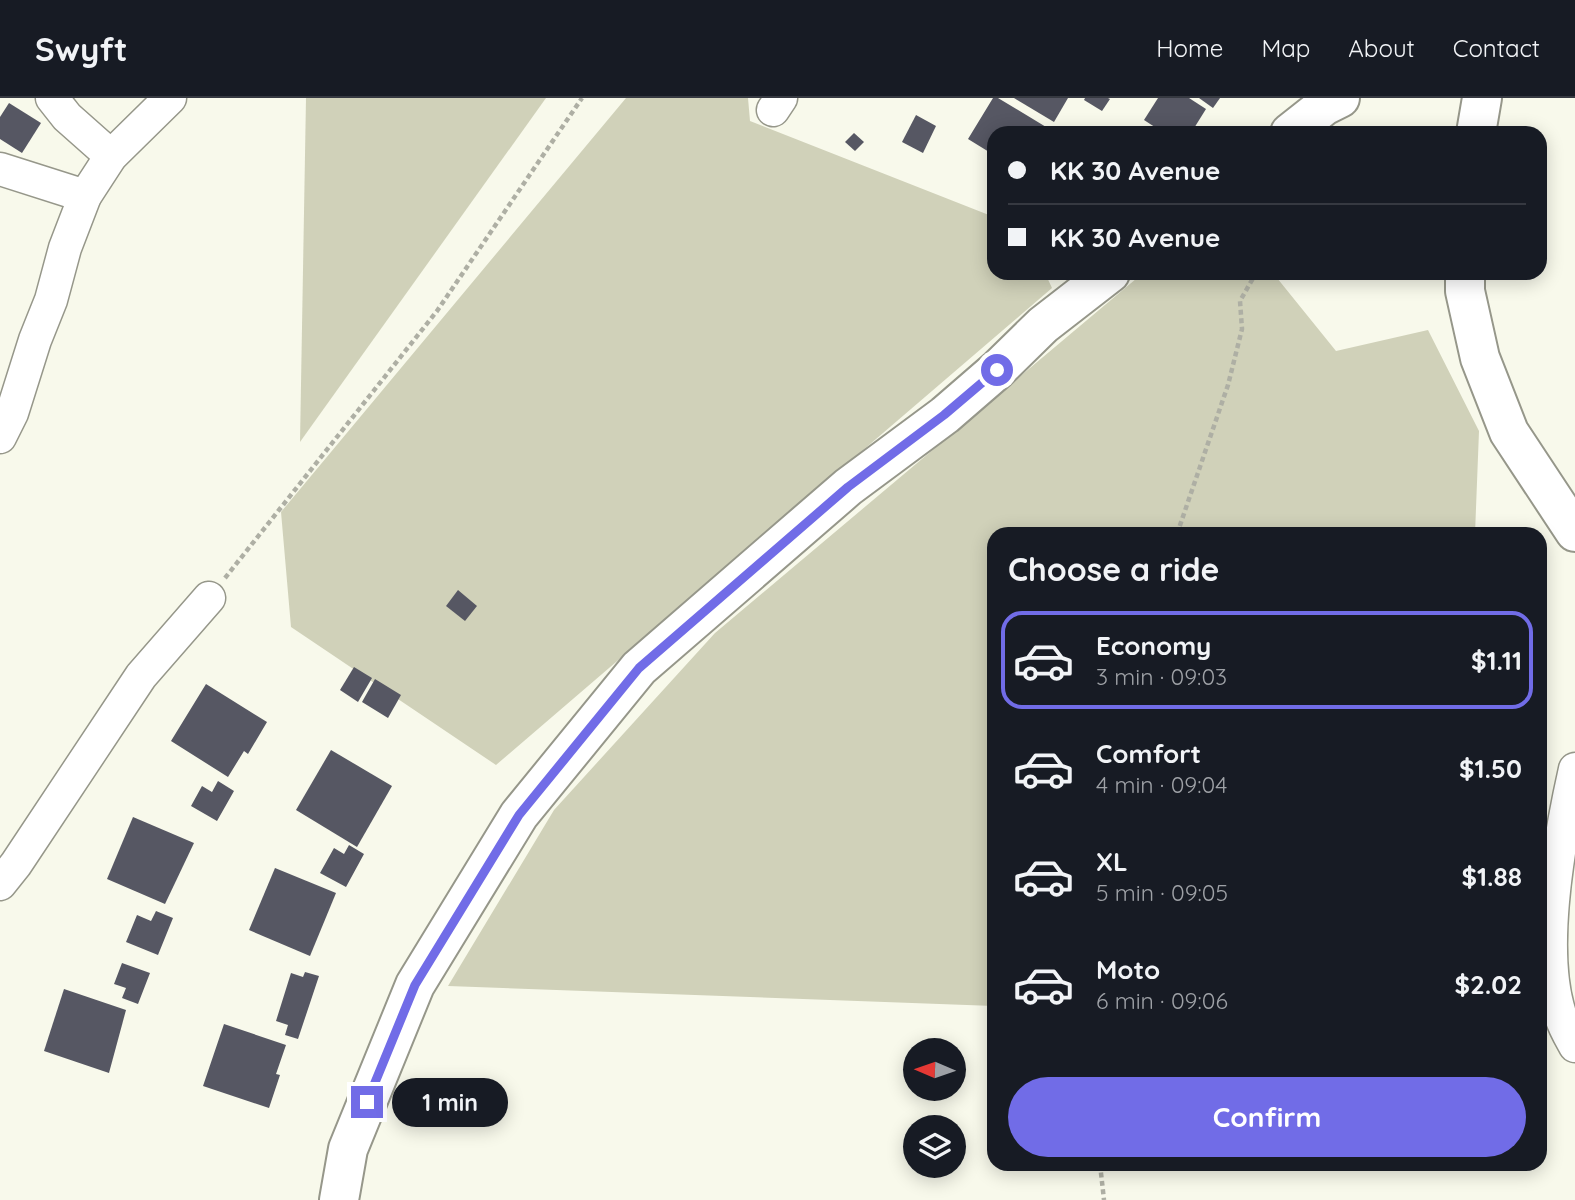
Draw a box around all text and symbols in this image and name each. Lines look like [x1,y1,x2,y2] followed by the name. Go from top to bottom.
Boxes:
[35,28,127,69] text: Swyft
[1156,33,1223,63] text: Home
[1261,33,1310,63] text: Map
[1348,33,1415,63] text: About
[1453,33,1540,63] text: Contact
[1050,154,1220,187] text: KK 30 Avenue
[1050,221,1220,254] text: KK 30 Avenue
[981,354,1013,386] route start
[1008,549,1220,589] text: Choose a ride
[1012,629,1075,692] icon: car
[1096,629,1211,662] text: Economy
[1471,644,1522,677] text: $1.11
[1096,662,1227,691] text: 3 min · 09:03
[1012,737,1075,800] icon: car
[1096,737,1201,770] text: Comfort
[1459,752,1522,785] text: $1.50
[1096,770,1227,799] text: 4 min · 09:04
[1012,845,1075,908] icon: car
[1096,845,1128,878] text: XL
[1461,860,1522,893] text: $1.88
[1096,878,1228,907] text: 5 min · 09:05
[1012,953,1075,1016] icon: car
[1096,953,1160,986] text: Moto
[1454,968,1522,1001] text: $2.02
[1096,986,1228,1015] text: 6 min · 09:06
[903,1038,966,1101] north arrow
[903,1038,966,1178] map controls
[392,1077,507,1126] callout: 1 min
[1008,1077,1526,1157] button: Confirm
[351,1086,383,1118] route end
[422,1088,478,1117] text: 1 min
[903,1115,966,1178] button: layers

